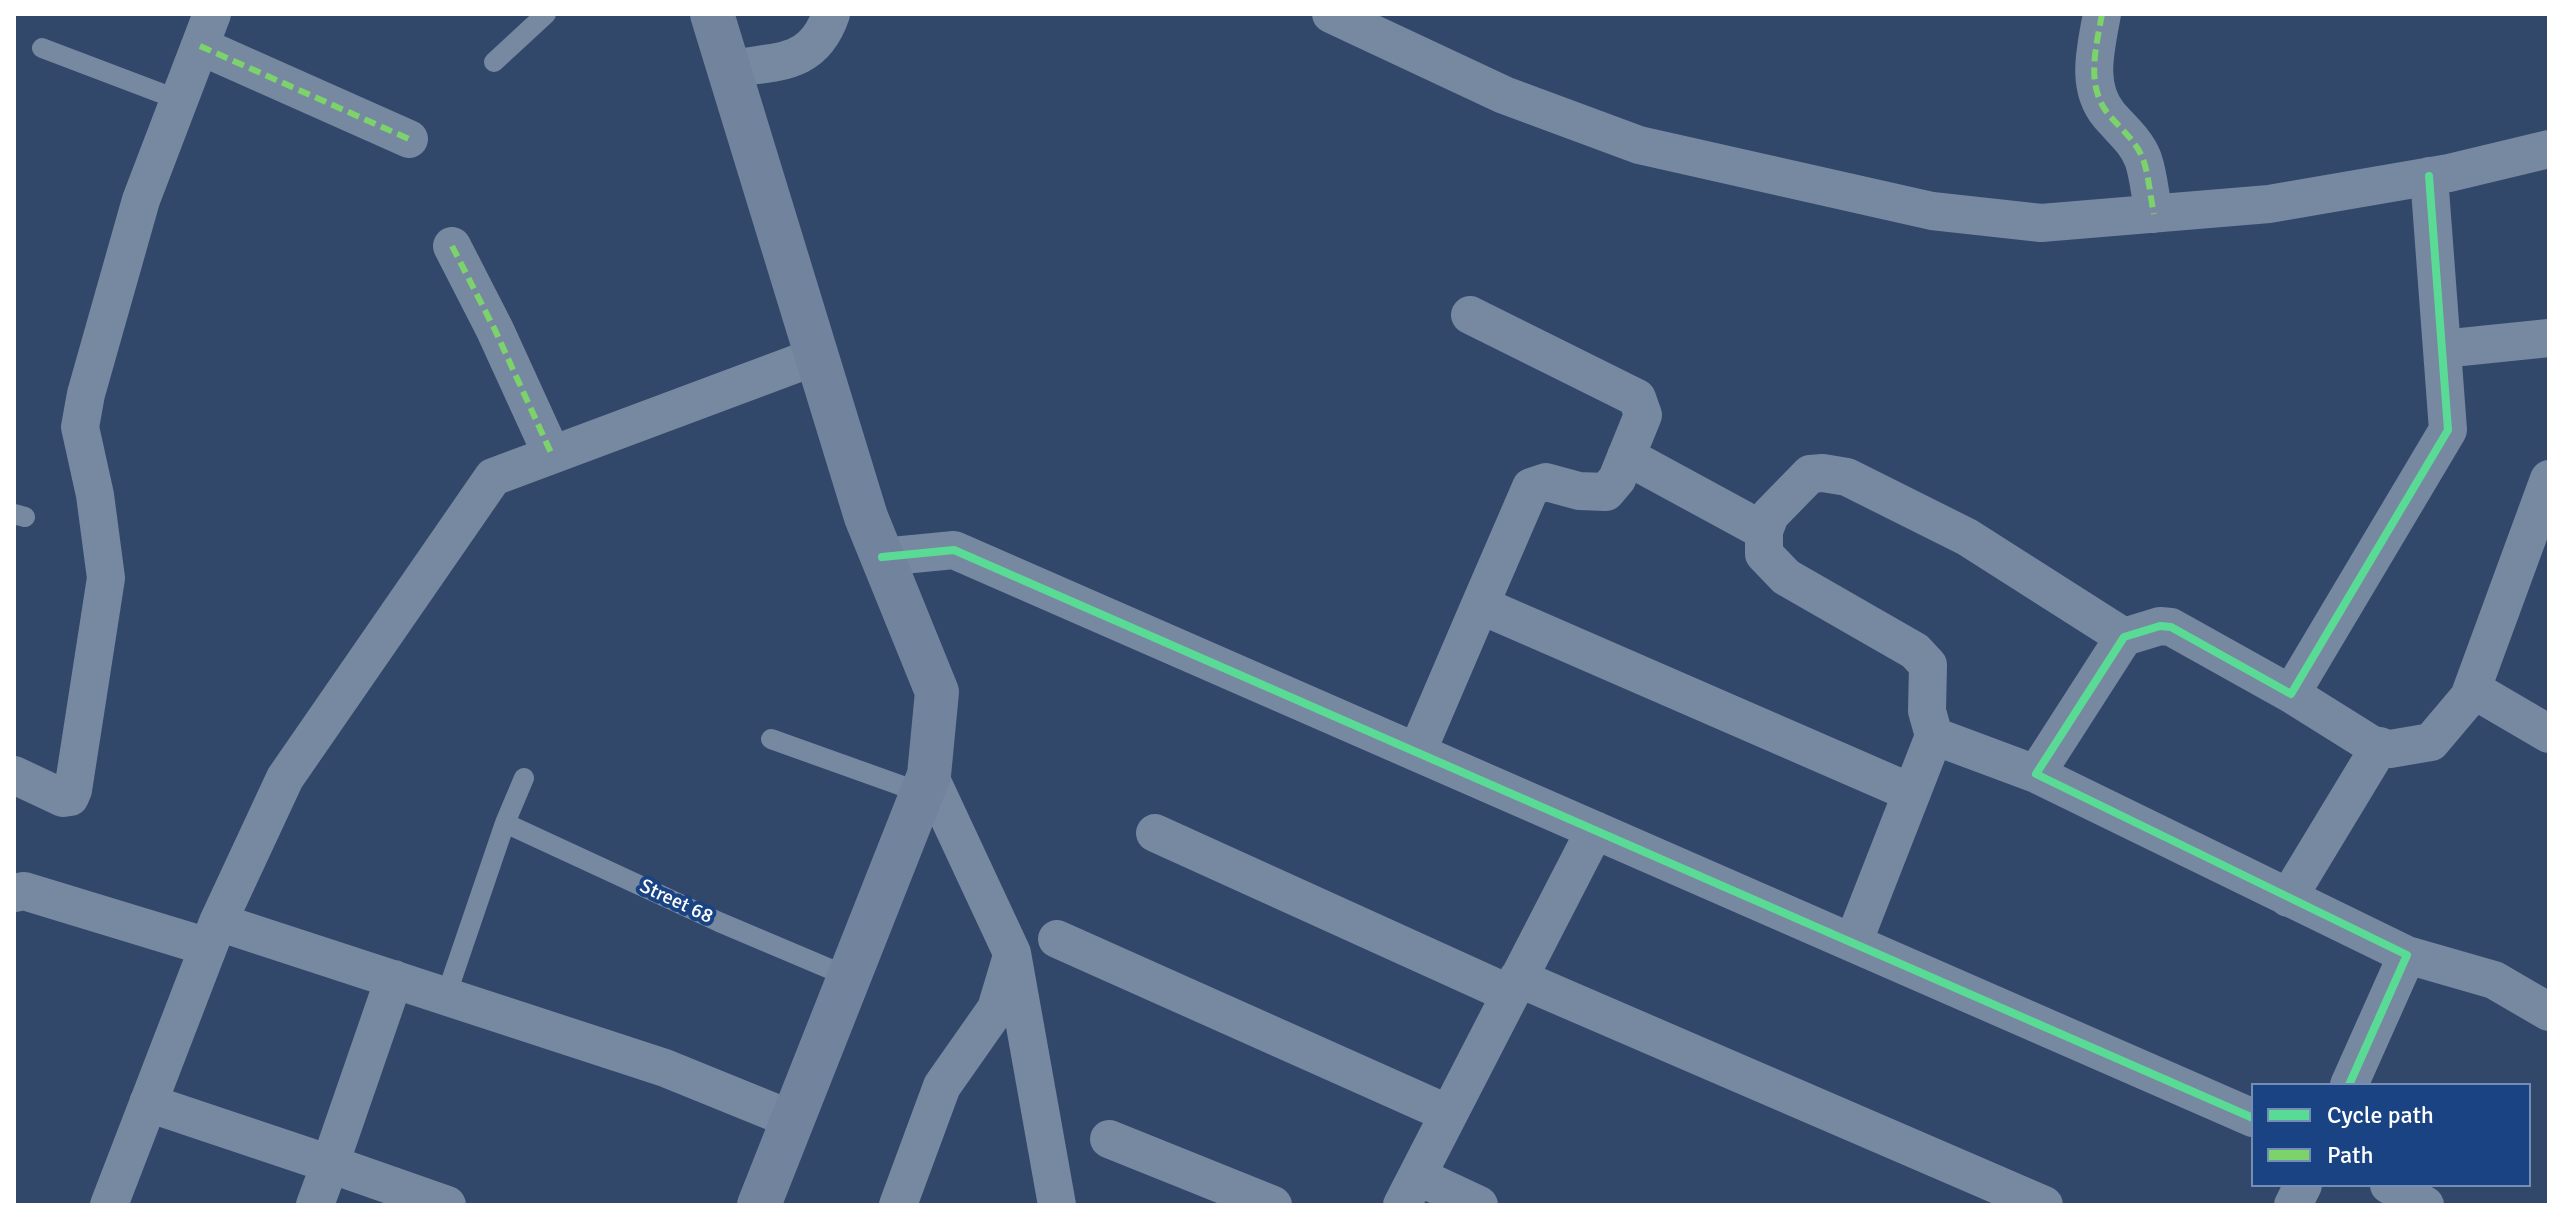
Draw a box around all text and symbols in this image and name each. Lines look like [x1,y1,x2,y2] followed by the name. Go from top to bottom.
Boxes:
[636,875,716,929] street label: Street 68
[2251,1083,2531,1187] legend
[2327,1100,2434,1130] text: Cycle path
[2327,1140,2373,1170] text: Path

